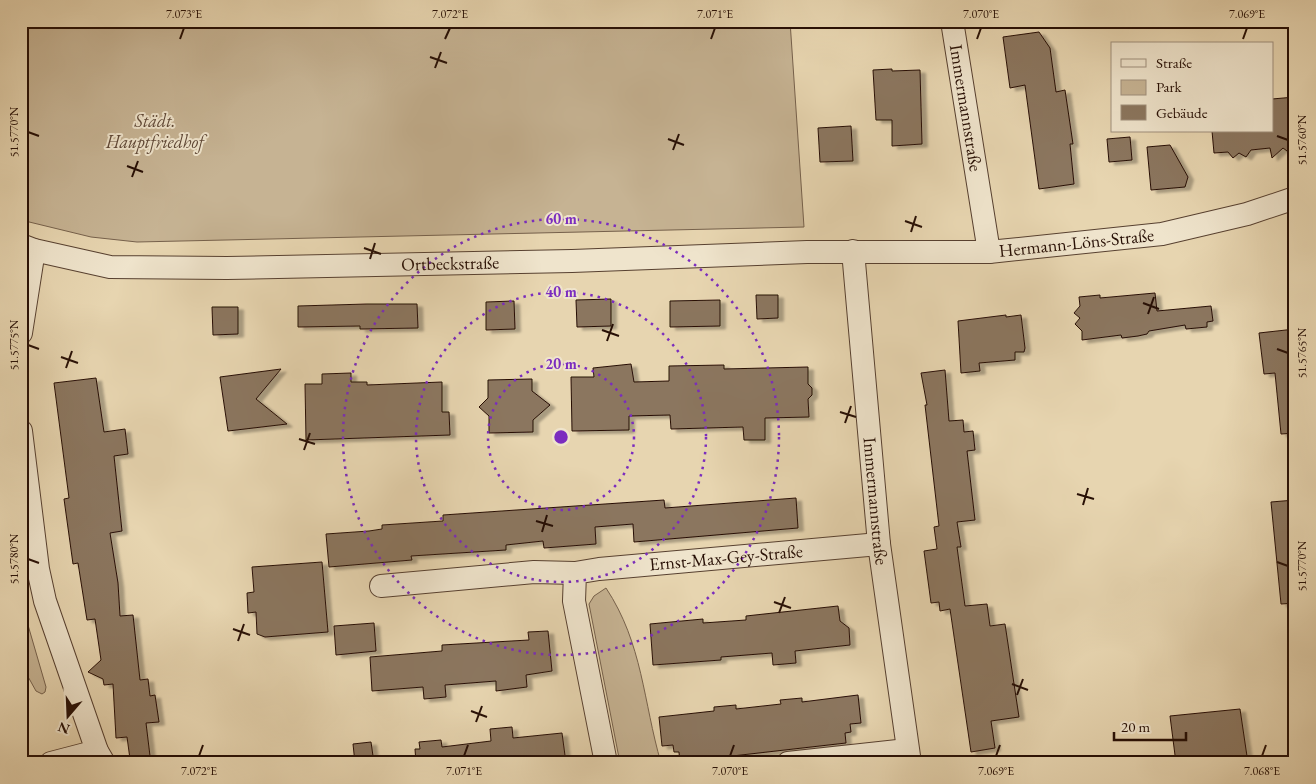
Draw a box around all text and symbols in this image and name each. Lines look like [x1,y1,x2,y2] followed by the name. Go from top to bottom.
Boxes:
[166,6,202,22] text: 7.073°E
[432,6,468,22] text: 7.072°E
[697,6,733,22] text: 7.071°E
[963,6,999,22] text: 7.070°E
[1229,6,1265,22] text: 7.069°E
[1111,42,1274,132] legend
[945,43,988,173] street label: Immermannstraße
[1156,53,1192,72] text: Straße
[1156,77,1183,96] text: Park
[1156,103,1208,122] text: Gebäude
[6,106,22,157] text: 51.5770°N
[105,109,208,154] park label: Städt. Hauptfriedhof
[1294,114,1310,165] text: 51.5760°N
[545,209,577,228] text: 60 m
[998,223,1155,262] street label: Hermann-Löns-Straße
[401,250,499,275] street label: Ortbeckstraße
[545,282,577,301] text: 40 m
[6,319,22,370] text: 51.5775°N
[1294,327,1310,378] text: 51.5765°N
[545,354,577,373] text: 20 m
[552,428,570,446] centre of rings
[859,436,894,566] street label: Immermannstraße
[6,533,22,584] text: 51.5780°N
[648,539,804,575] street label: Ernst-Max-Gey-Straße
[1294,540,1310,591] text: 51.5770°N
[42,692,92,742] north arrow
[1114,709,1186,741] scale bar
[1121,717,1150,736] text: 20 m
[55,718,72,739] text: N
[181,763,217,779] text: 7.072°E
[446,763,482,779] text: 7.071°E
[712,763,748,779] text: 7.070°E
[978,763,1014,779] text: 7.069°E
[1244,763,1280,779] text: 7.068°E

